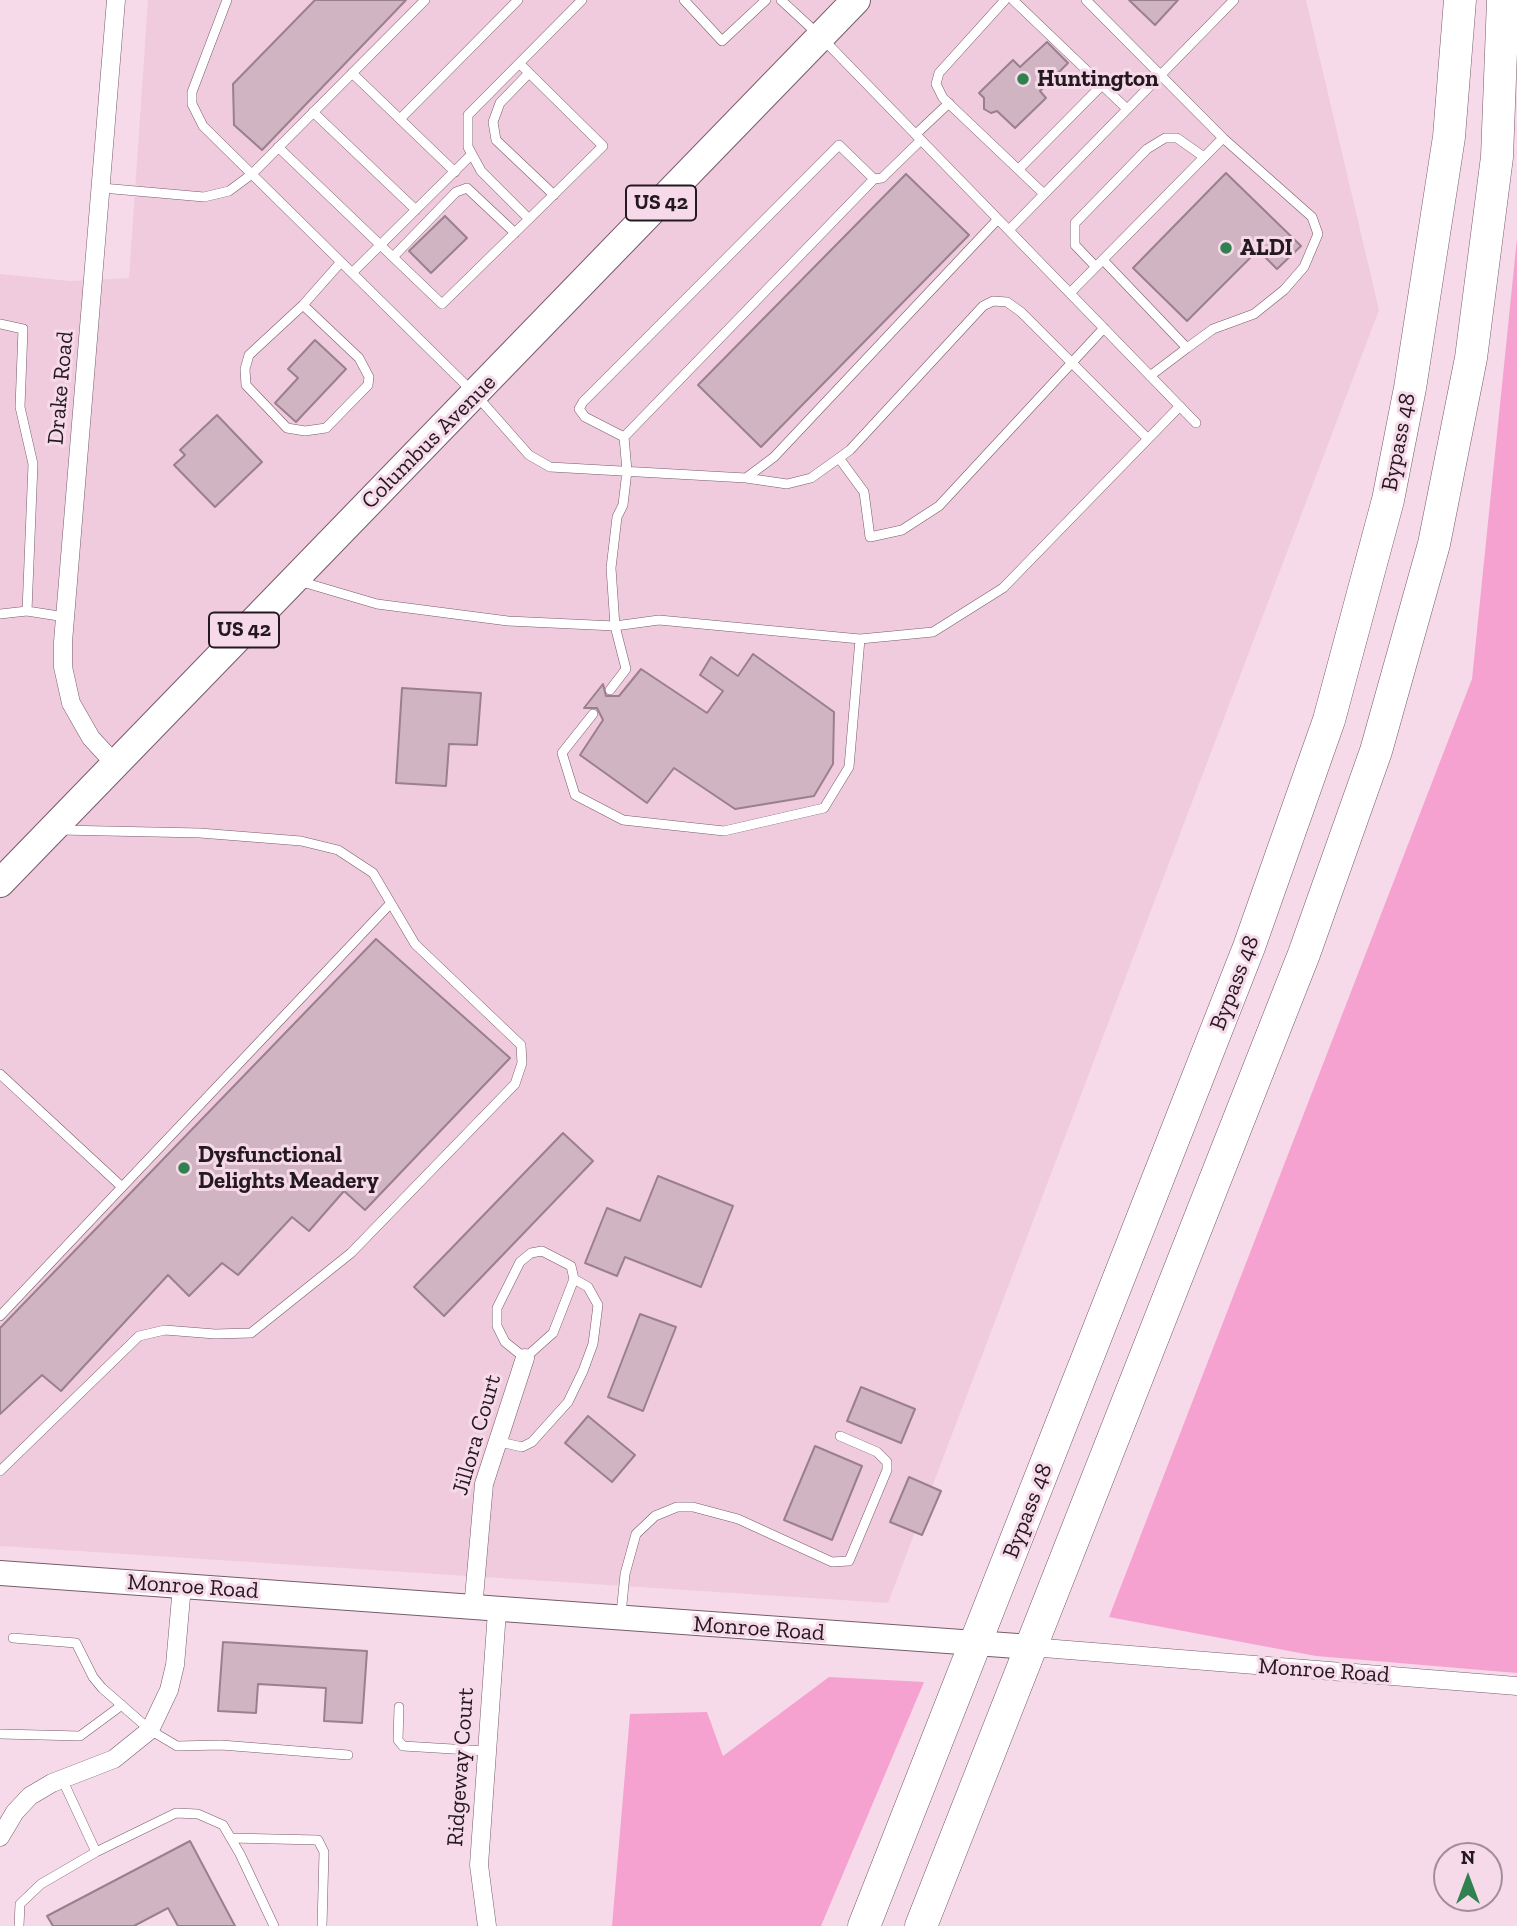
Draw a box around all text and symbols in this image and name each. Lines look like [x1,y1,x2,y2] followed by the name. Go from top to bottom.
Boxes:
[1037,65,1159,93] place label: Huntington
[1015,71,1031,87] marker: Huntington
[626,186,696,220] road number: US 42
[1240,234,1293,262] place label: ALDI
[1218,240,1234,256] marker: ALDI
[42,330,80,446] street label: Drake Road
[356,369,502,515] street label: Columbus Avenue
[1376,391,1422,493] street label: Bypass 48
[209,612,279,648] road number: US 42
[1204,932,1266,1034] street label: Bypass 48
[198,1141,379,1195] place label: Dysfunctional Delights Meadery
[176,1160,192,1176] marker: Dysfunctional Delights Meadery
[447,1371,507,1499] street label: Jillora Court
[997,1460,1059,1562] street label: Bypass 48
[126,1569,260,1605] street label: Monroe Road
[692,1611,826,1647] street label: Monroe Road
[1257,1653,1391,1689] street label: Monroe Road
[442,1687,480,1847] street label: Ridgeway Court
[1433,1842,1503,1912] north arrow
[1461,1846,1475,1869] text: N

